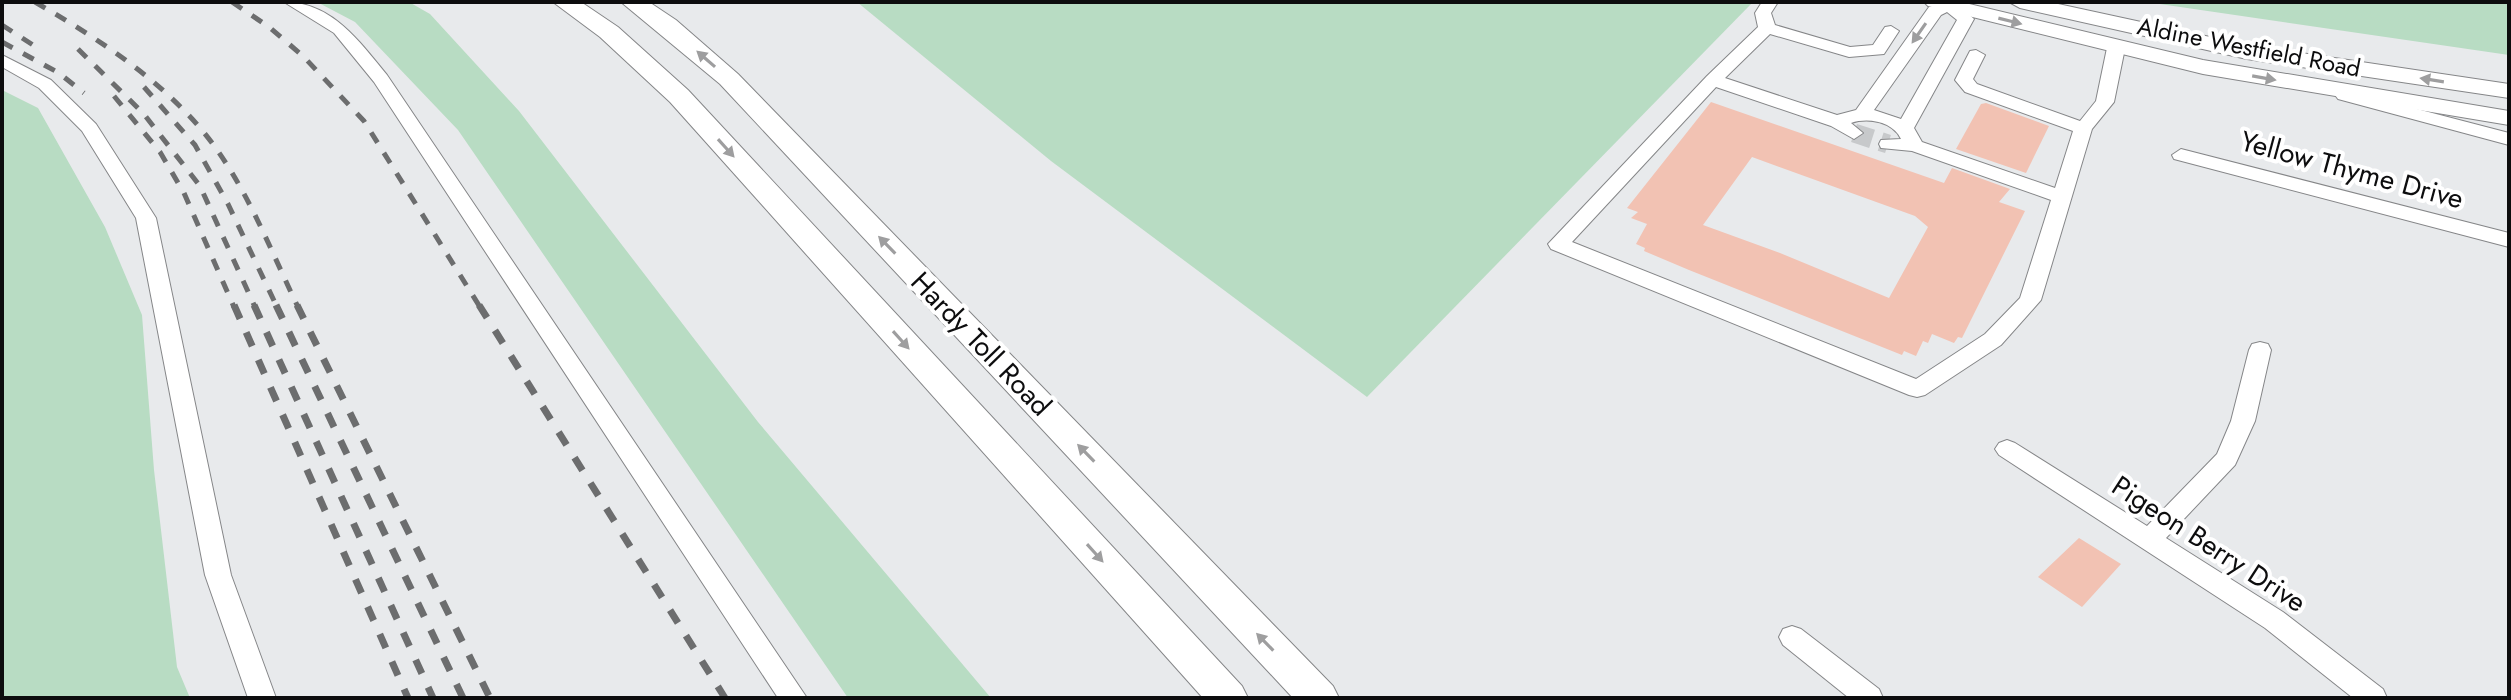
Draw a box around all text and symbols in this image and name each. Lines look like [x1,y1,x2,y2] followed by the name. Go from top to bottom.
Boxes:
[2134,8,2364,86] street label: Aldine Westfield Road
[1998,16,2023,28] one-way arrow
[1912,23,1927,44] one-way arrow
[696,51,716,68] one-way arrow
[2252,73,2277,85] one-way arrow
[2419,73,2444,86] one-way arrow
[2236,121,2468,219] street label: Yellow Thyme Drive
[716,138,734,157] one-way arrow
[878,236,897,255] one-way arrow
[901,263,1061,425] street label: Hardy Toll Road
[891,330,909,349] one-way arrow
[1077,444,1095,463] one-way arrow
[2104,466,2314,622] street label: Pigeon Berry Drive
[1086,542,1103,562] one-way arrow
[1257,632,1275,651] one-way arrow

